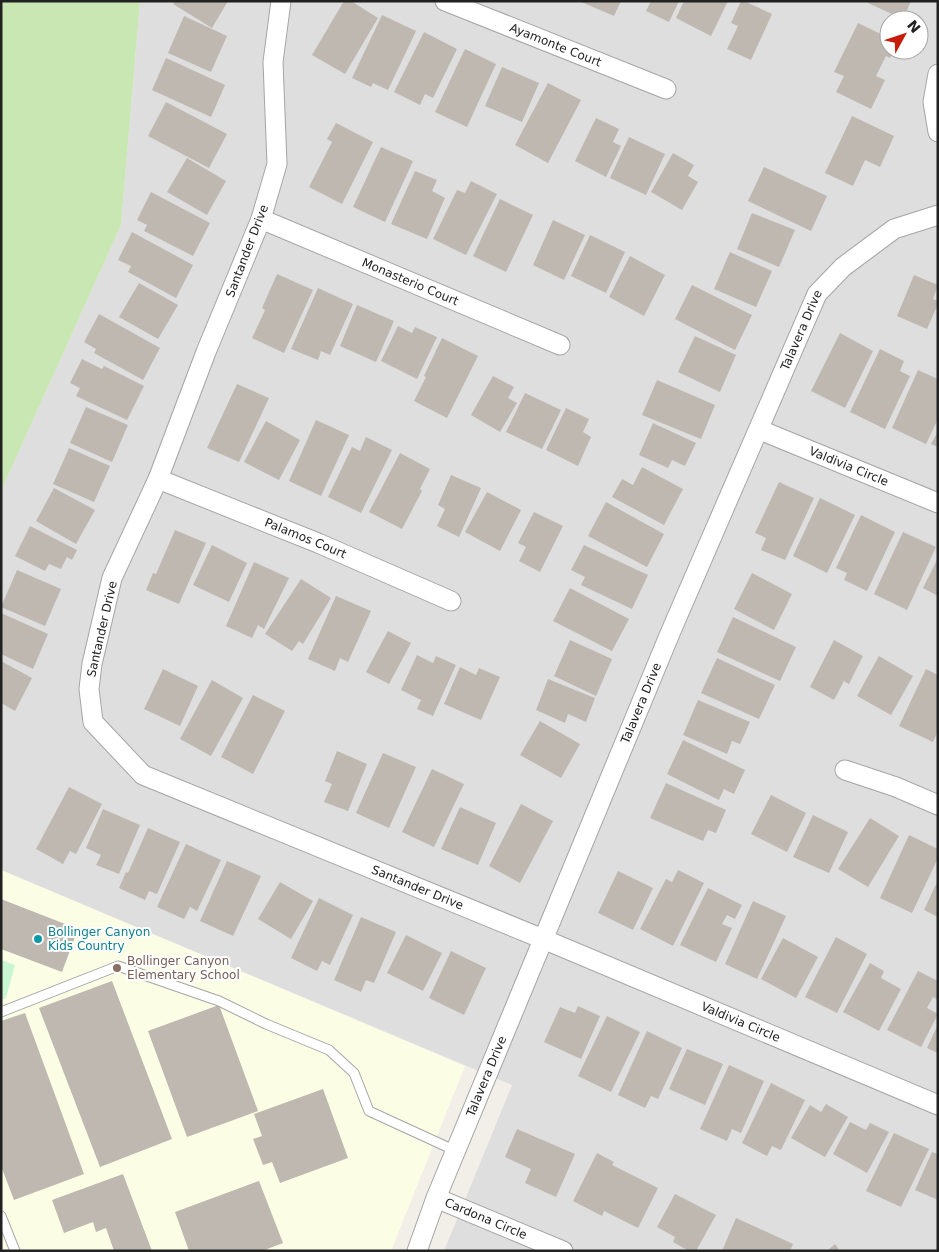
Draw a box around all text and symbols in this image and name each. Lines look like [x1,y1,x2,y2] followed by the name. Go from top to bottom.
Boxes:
[879,10,929,60] north arrow
[904,17,924,36] text: N
[508,20,604,70] street label: Ayamonte Court
[223,203,271,299] street label: Santander Drive
[360,255,461,309] street label: Monasterio Court
[777,288,825,373] street label: Talavera Drive
[807,444,890,489] street label: Valdivia Circle
[263,515,349,562] street label: Palamos Court
[84,580,120,678] street label: Santander Drive
[618,661,664,746] street label: Talavera Drive
[369,862,466,913] street label: Santander Drive
[48,925,150,953] place label: Bollinger Canyon Kids Country
[32,933,44,945] marker: Bollinger Canyon Kids Country
[127,954,240,982] place label: Bollinger Canyon Elementary School
[111,962,123,974] marker: Bollinger Canyon Elementary School
[699,999,782,1045] street label: Valdivia Circle
[463,1034,509,1120] street label: Talavera Drive
[443,1195,529,1242] street label: Cardona Circle

